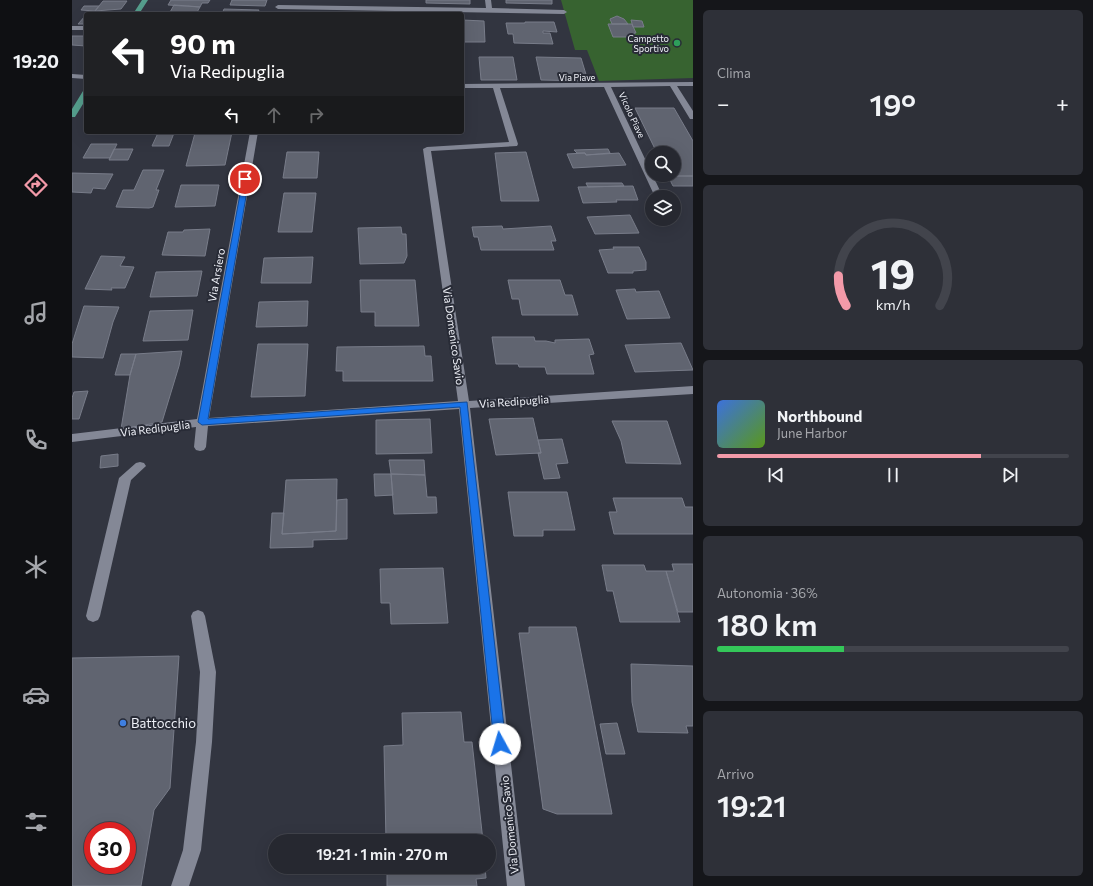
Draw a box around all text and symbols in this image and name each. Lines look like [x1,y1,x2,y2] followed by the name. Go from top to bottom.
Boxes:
[170,26,236,60] text: 90 m
[104,28,156,80] icon: left
[628,33,669,54] place label: Campetto Sportivo
[672,38,682,48] marker: Campetto Sportivo
[13,50,59,72] text: 19:20
[170,60,285,82] text: Via Redipuglia
[717,65,751,81] text: Clima
[559,72,596,83] street label: Via Piave
[870,85,916,122] text: 19°
[617,90,648,140] street label: Vicolo Piave
[717,90,730,117] text: −
[1056,90,1069,117] text: +
[221,104,243,126] icon: left
[263,104,285,126] icon: ahead
[305,104,327,126] icon: right
[645,146,681,226] map controls
[645,146,681,182] button: search
[228,162,262,196] pin
[234,168,256,190] icon: arrive
[22,171,50,199] icon: directions
[645,190,681,226] button: layers
[205,247,227,303] street label: Via Arsiero
[871,247,915,298] text: 19
[441,286,467,386] street label: Via Domenico Savio
[876,294,910,312] text: km/h
[22,299,50,327] icon: music
[479,392,549,410] street label: Via Redipuglia
[777,407,862,425] text: Northbound
[119,417,191,439] street label: Via Redipuglia
[777,425,847,441] text: June Harbor
[22,426,50,454] icon: phone
[765,464,787,486] icon: previous
[882,464,904,486] icon: pause
[999,464,1021,486] icon: next
[22,553,50,581] icon: climate
[717,585,818,601] text: Autonomia · 36%
[717,605,817,642] text: 180 km
[22,681,50,709] icon: car
[131,715,196,731] place label: Battocchio
[118,718,128,728] marker: Battocchio
[479,723,521,765] position arrow
[717,766,754,782] text: Arrivo
[497,775,521,875] street label: Via Domenico Savio
[717,786,787,823] text: 19:21
[22,808,50,836] icon: filters
[84,822,136,874] speed limit sign: 30
[316,845,448,863] text: 19:21 · 1 min · 270 m

